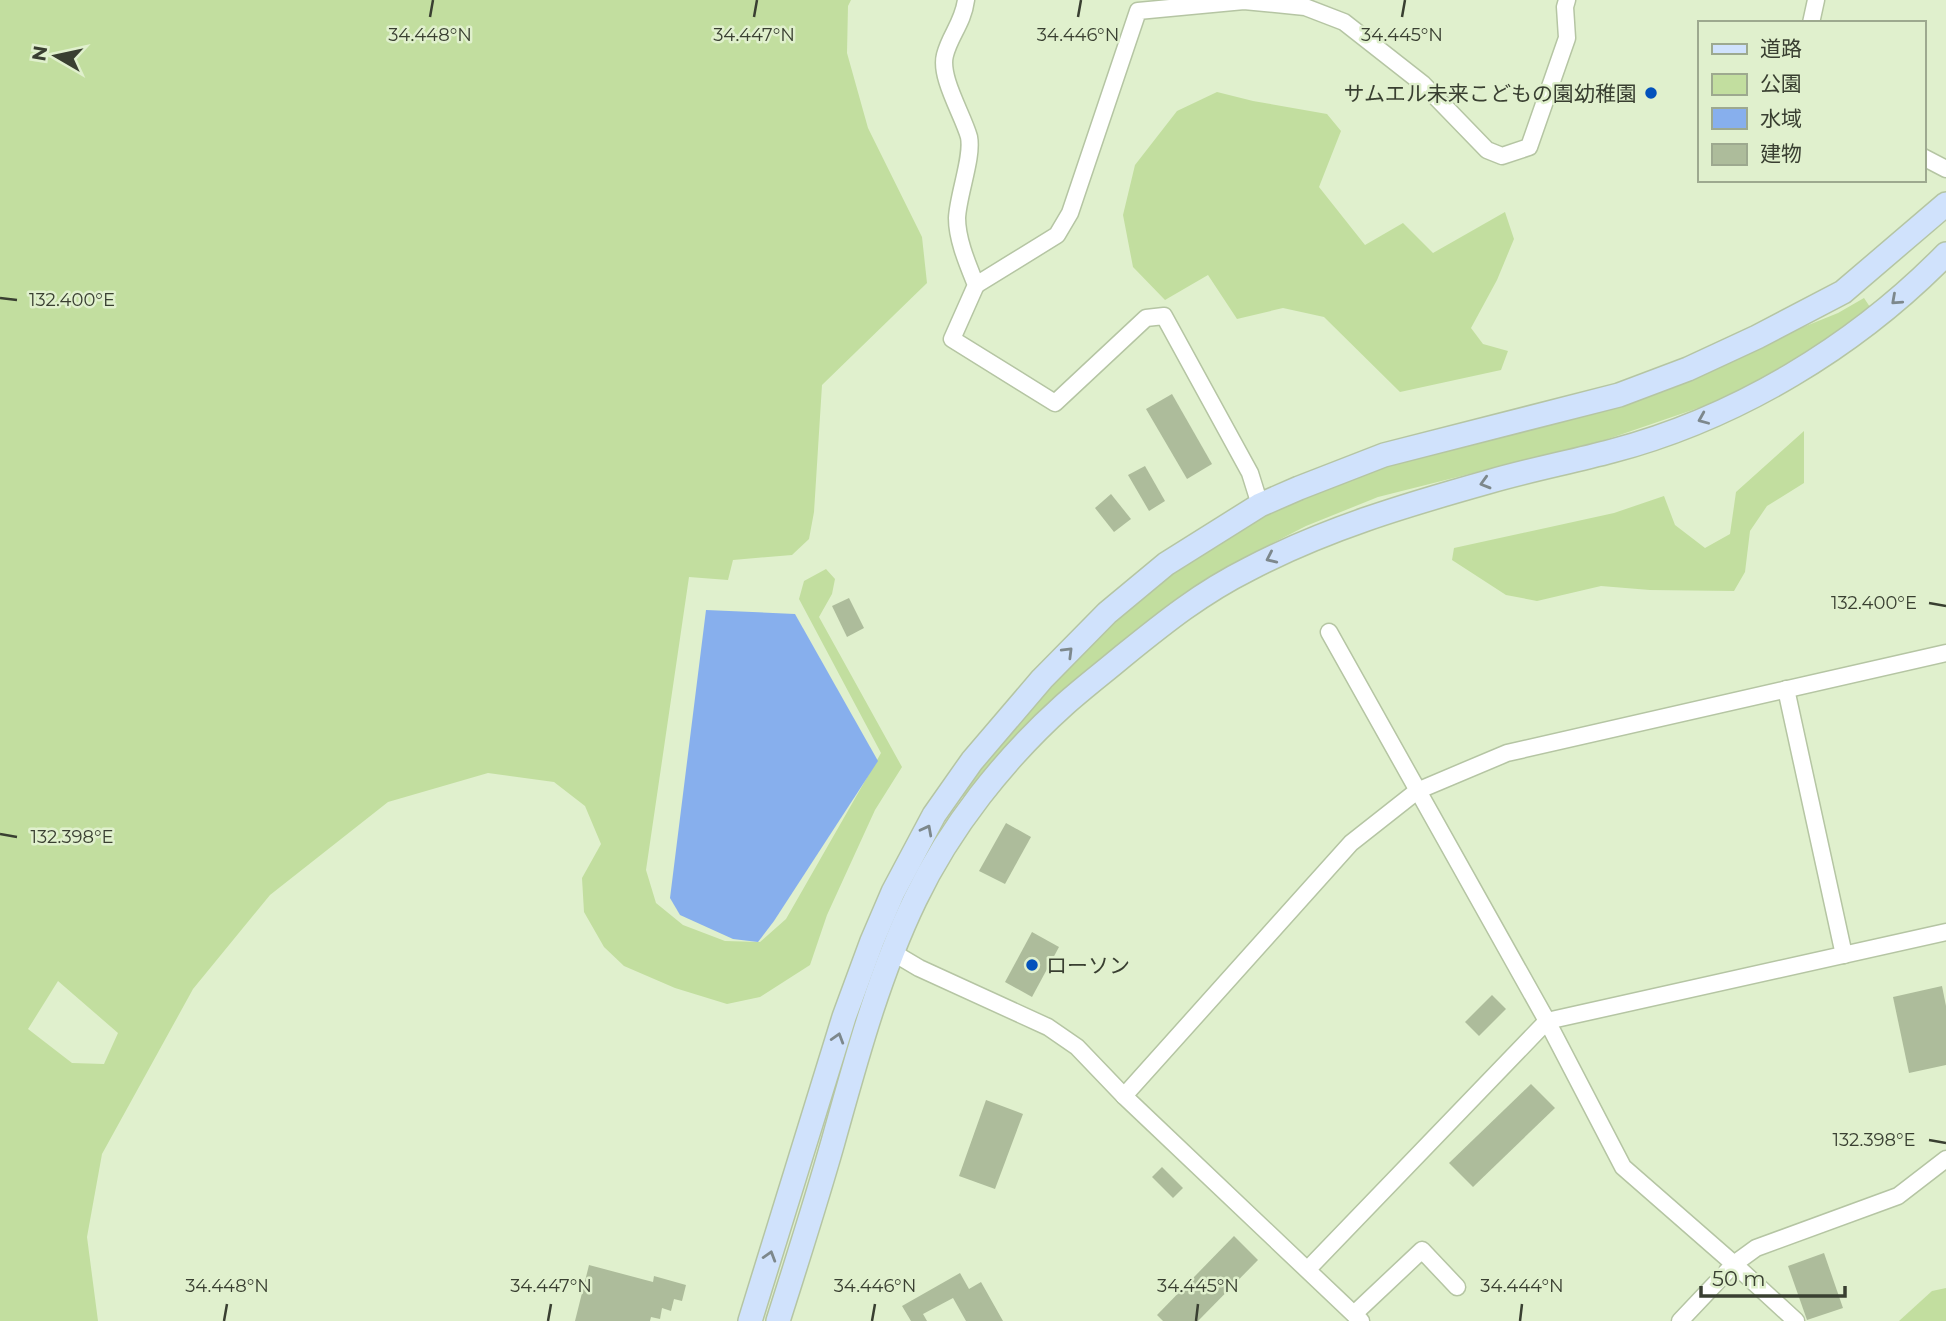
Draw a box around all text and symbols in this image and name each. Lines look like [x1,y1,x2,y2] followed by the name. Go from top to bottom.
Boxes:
[21,21,91,91] north arrow
[1698,21,1925,182] legend
[388,24,472,46] text: 34.448°N
[713,24,795,46] text: 34.447°N
[1037,24,1119,46] text: 34.446°N
[1361,24,1443,46] text: 34.445°N
[1760,36,1802,61] text: 道路
[27,44,52,63] text: N
[1760,71,1802,96] text: 公園
[1343,81,1637,106] place label: サムエル未来こどもの園幼稚園
[1643,85,1659,101] marker: サムエル未来こどもの園幼稚園
[1760,106,1802,131] text: 水域
[1760,141,1802,166] text: 建物
[29,289,115,311] text: 132.400°E
[1891,292,1904,304] one-way arrow
[1698,411,1710,425] one-way arrow
[1479,474,1491,489] one-way arrow
[1266,550,1278,564] one-way arrow
[1831,592,1917,614] text: 132.400°E
[1060,648,1073,661] one-way arrow
[918,824,932,837] one-way arrow
[30,826,114,848] text: 132.398°E
[1046,953,1130,978] place label: ローソン
[1024,957,1040,973] marker: ローソン
[829,1033,844,1045] one-way arrow
[1832,1129,1916,1151] text: 132.398°E
[762,1250,777,1262] one-way arrow
[1701,1254,1844,1298] scale bar
[1712,1266,1766,1291] text: 50 m
[185,1275,269,1297] text: 34.448°N
[510,1275,592,1297] text: 34.447°N
[834,1275,916,1297] text: 34.446°N
[1157,1275,1239,1297] text: 34.445°N
[1480,1275,1564,1297] text: 34.444°N

